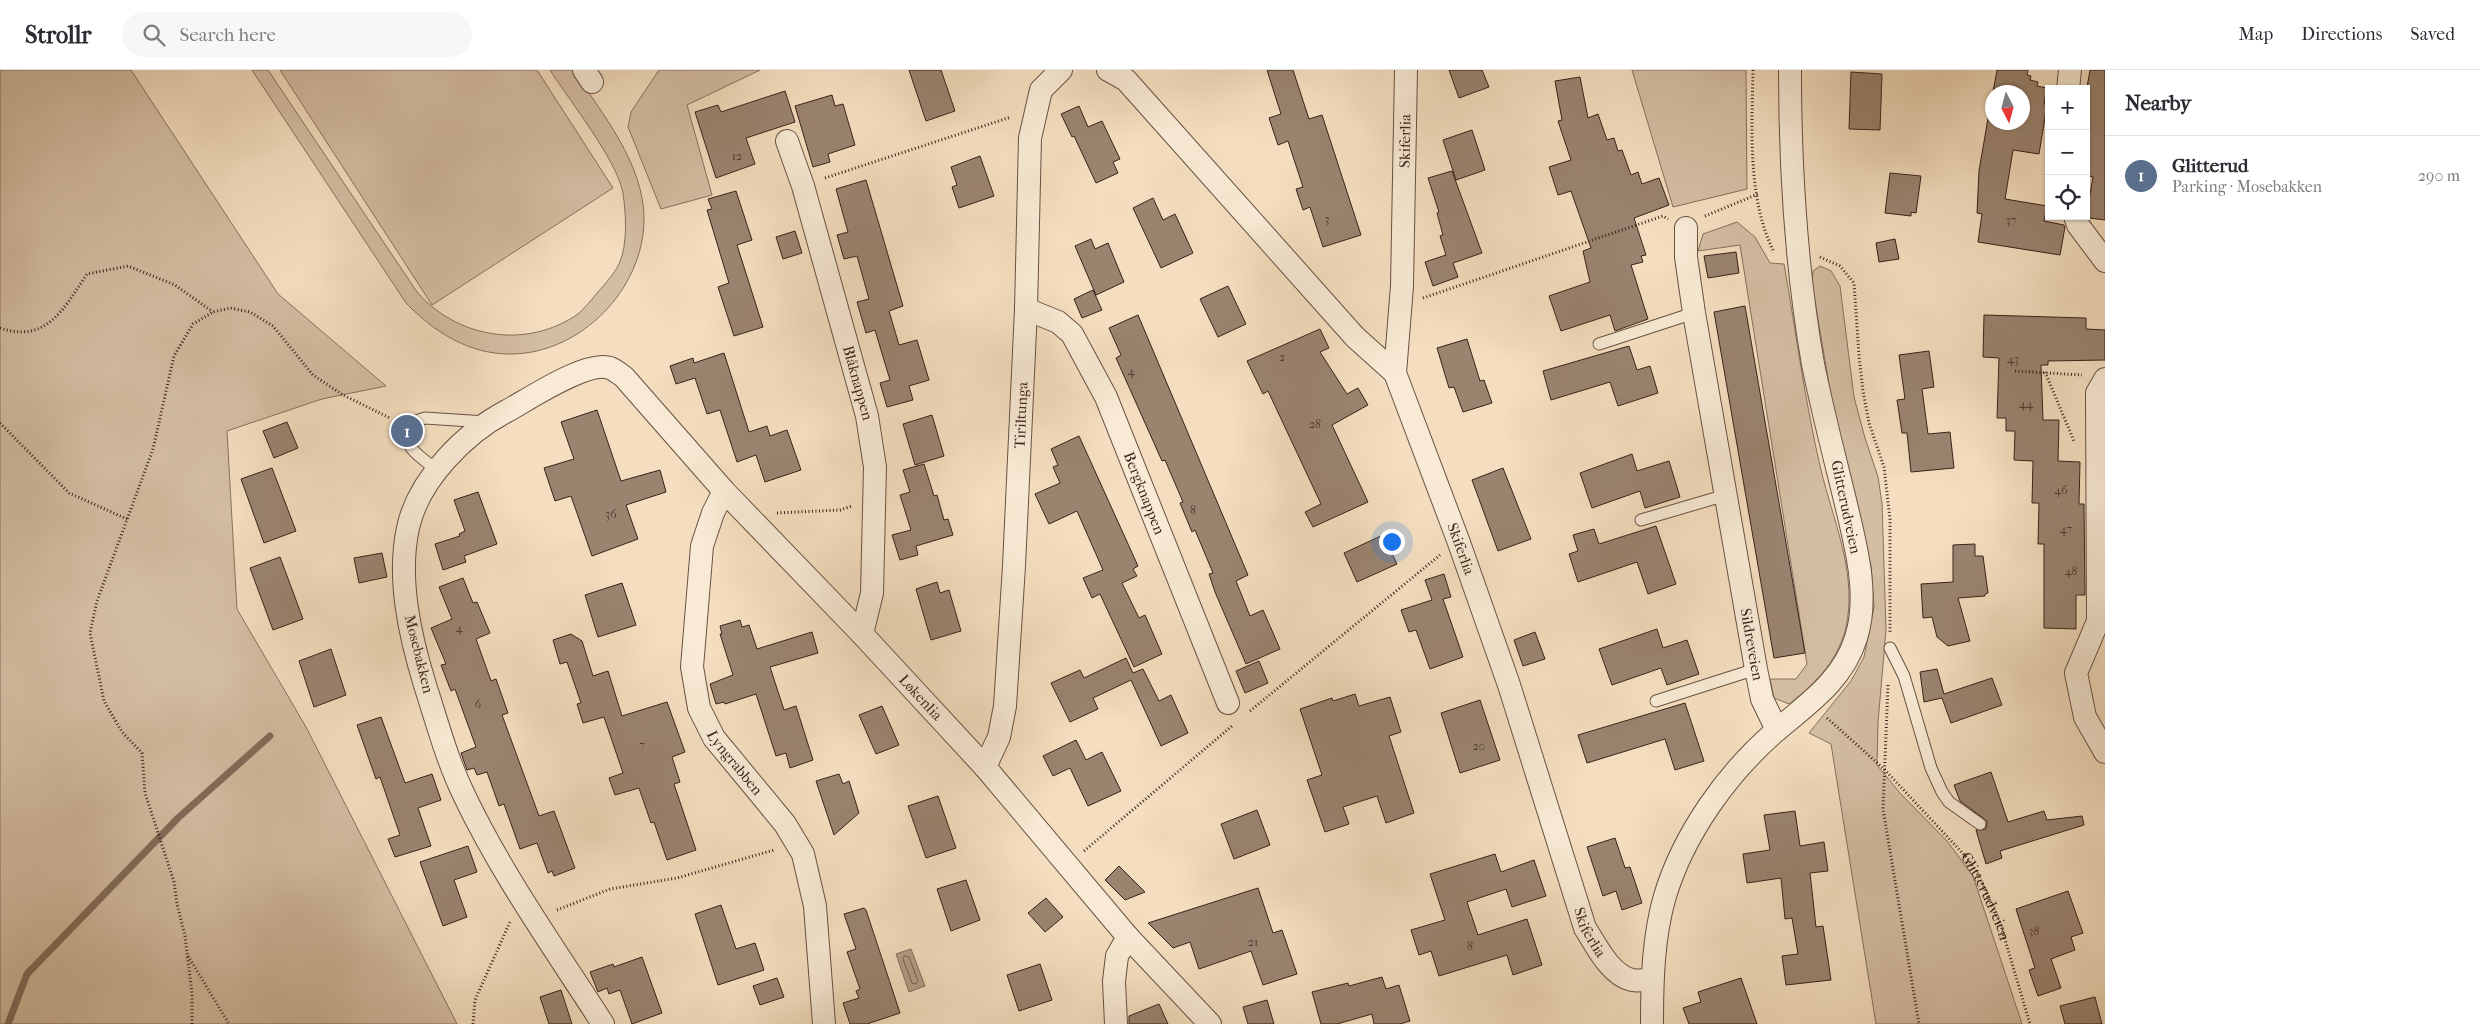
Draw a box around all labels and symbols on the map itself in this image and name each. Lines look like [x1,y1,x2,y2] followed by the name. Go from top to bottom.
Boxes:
[1985,85,2030,130] north arrow
[1396,113,1414,168] street label: Skiferlia
[732,149,742,163] house number: 12
[1325,212,1330,226] house number: 3
[2006,213,2017,227] house number: 37
[839,343,877,422] street label: Blåknappen
[1279,350,1285,364] house number: 2
[2007,352,2019,366] house number: 43
[1127,364,1135,378] house number: 4
[1010,380,1032,449] street label: Tiriltunga
[2019,397,2034,411] house number: 44
[391,412,423,450] pin: 1
[1309,417,1321,431] house number: 28
[1120,449,1169,537] street label: Bergknappen
[1827,459,1865,556] street label: Glitterudveien
[2054,483,2068,497] house number: 46
[1190,503,1196,517] house number: 8
[605,507,617,521] house number: 36
[1443,520,1479,578] street label: Skiferlia
[2060,522,2072,536] house number: 47
[1379,529,1405,555] your location
[2064,564,2078,578] house number: 48
[1737,607,1767,682] street label: Sildreveien
[401,613,438,695] street label: Mosebakken
[455,621,463,635] house number: 4
[895,671,947,725] street label: Løkenlia
[475,697,482,711] house number: 6
[703,727,767,799] street label: Lyngrabben
[639,738,645,752] house number: 7
[1473,739,1485,753] house number: 20
[1957,848,2014,942] street label: Glitterudveien
[1570,905,1610,962] street label: Skiferlia
[2029,924,2039,938] house number: 38
[1248,935,1258,949] house number: 21
[1467,939,1473,953] house number: 8

